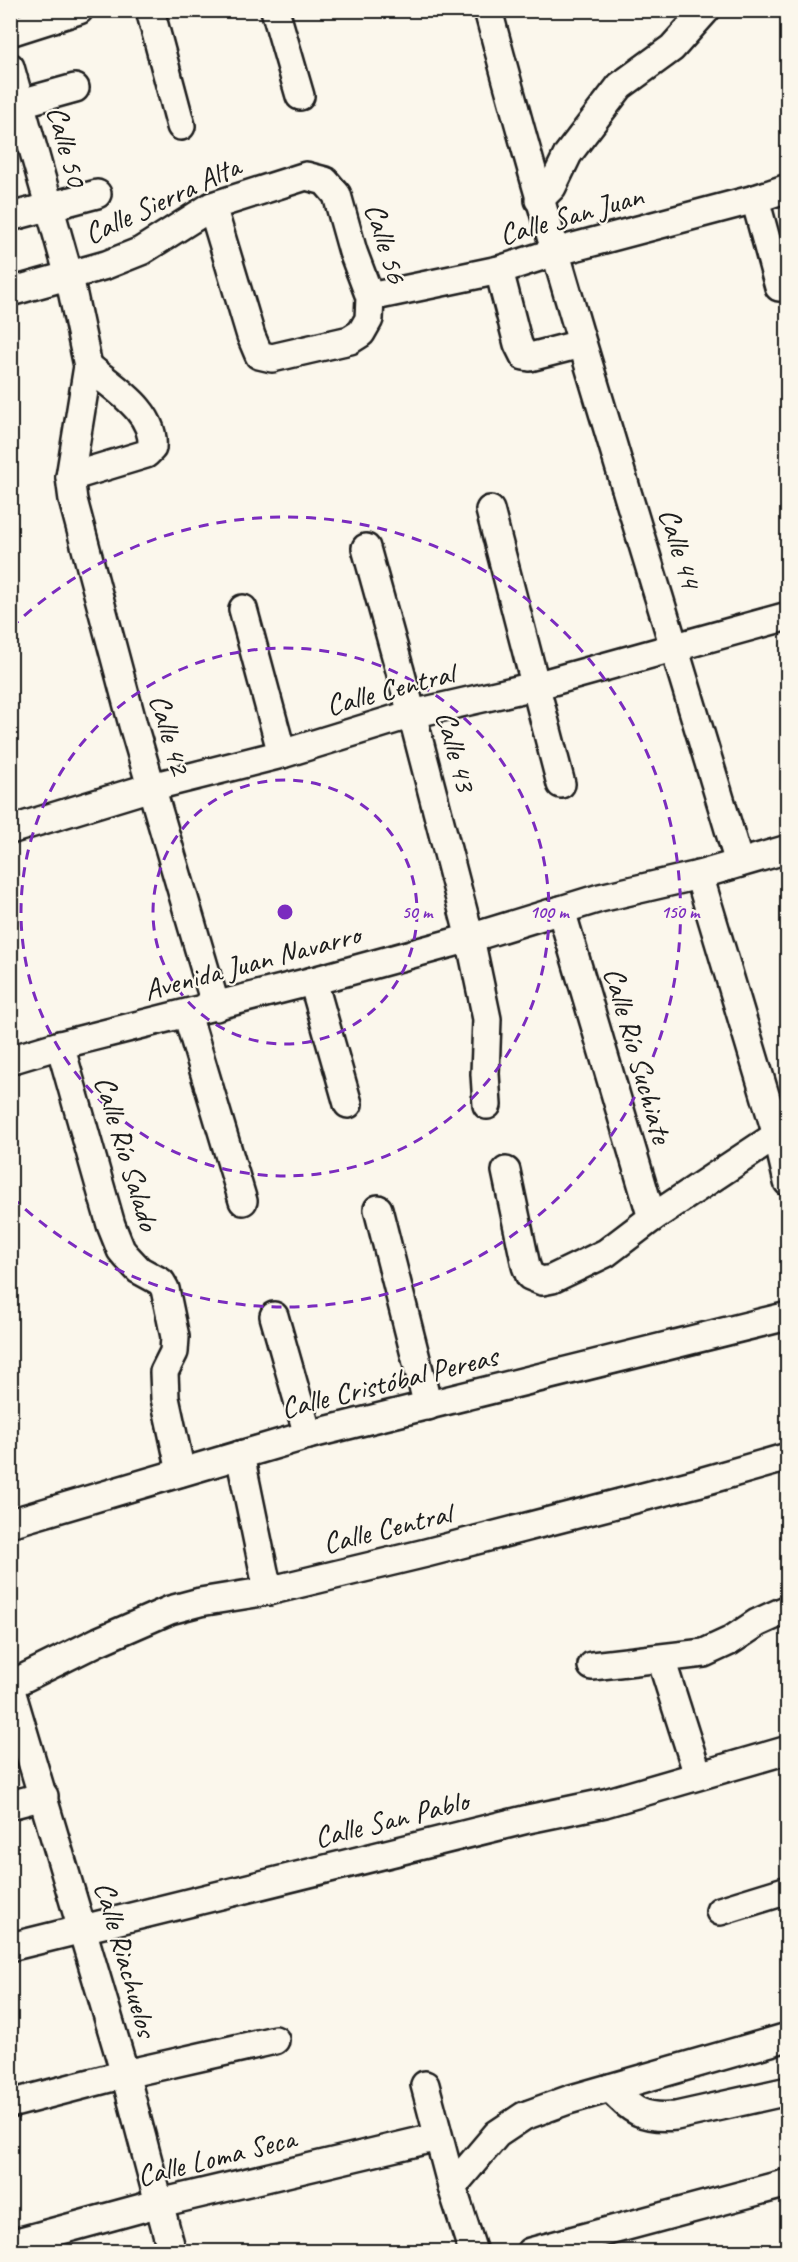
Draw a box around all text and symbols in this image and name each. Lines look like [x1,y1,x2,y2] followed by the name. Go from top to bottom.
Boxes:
[38,102,97,193] street label: Calle 50
[78,146,248,253] street label: Calle Sierra Alta
[495,176,649,254] street label: Calle San Juan
[356,199,417,289] street label: Calle 56
[650,504,711,595] street label: Calle 44
[322,652,463,724] street label: Calle Central
[141,690,200,781] street label: Calle 42
[427,707,486,798] street label: Calle 43
[402,901,434,923] text: 50 m
[530,901,570,923] text: 100 m
[661,901,701,923] text: 150 m
[275,902,295,922] centre of rings
[140,914,367,1009] street label: Avenida Juan Navarro
[595,963,682,1149] street label: Calle Río Suchiate
[86,1071,169,1236] street label: Calle Río Salado
[277,1336,504,1427] street label: Calle Cristóbal Pereas
[319,1493,460,1562] street label: Calle Central
[310,1781,475,1856] street label: Calle San Pablo
[86,1877,167,2044] street label: Calle Riachuelos
[133,2118,302,2195] street label: Calle Loma Seca

